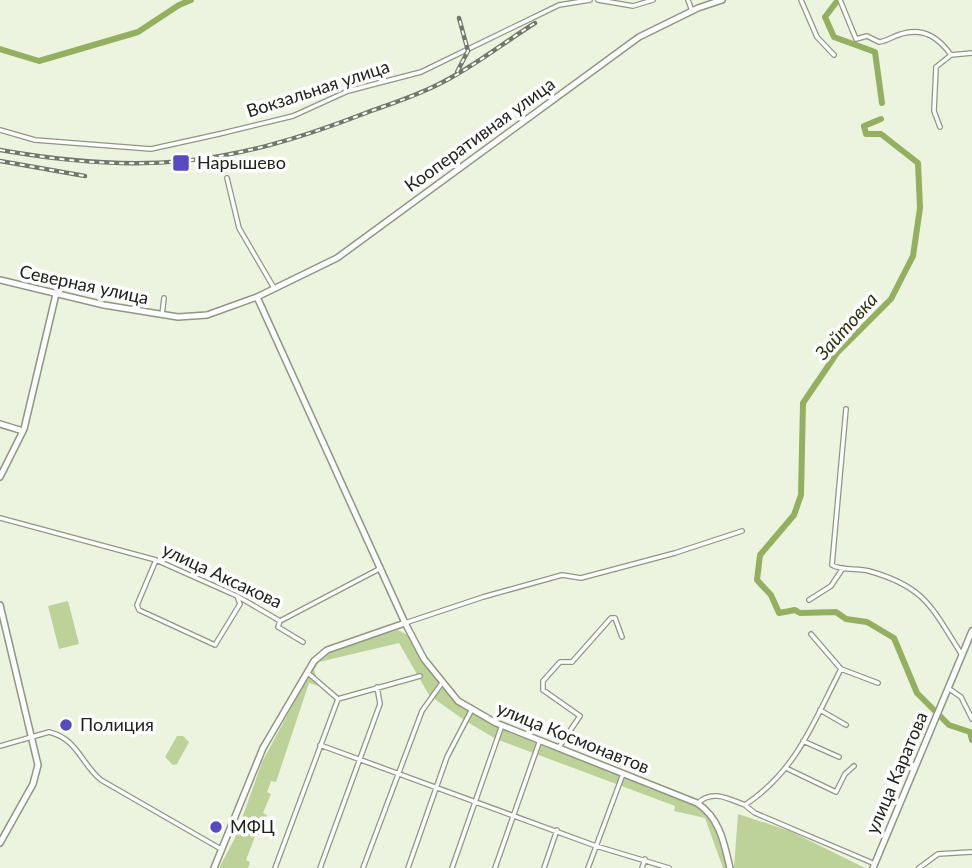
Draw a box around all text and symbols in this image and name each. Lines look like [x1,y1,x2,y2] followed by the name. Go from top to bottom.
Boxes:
[243,55,392,122] street label: Вокзальная улица
[400,72,559,196] street label: Кооперативная улица
[197,151,286,173] place label: Нарышево
[171,153,191,173] marker: Нарышево
[18,260,151,308] street label: Северная улица
[809,287,882,365] water label: Зайтовка
[159,538,286,612] street label: улица Аксакова
[494,696,653,778] street label: улица Космонавтов
[861,708,932,837] street label: улица Каратова
[80,713,154,735] place label: Полиция
[58,717,74,733] marker: Полиция
[230,815,275,837] place label: МФЦ
[208,819,224,835] marker: МФЦ

